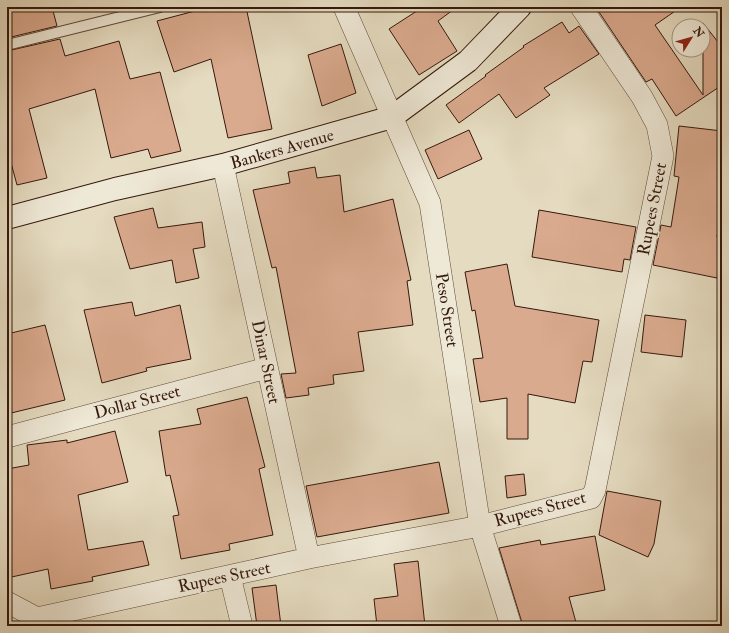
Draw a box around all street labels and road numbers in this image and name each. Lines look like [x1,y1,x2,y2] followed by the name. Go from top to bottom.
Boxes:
[228,124,336,174] street label: Bankers Avenue
[633,160,672,257] street label: Rupees Street
[431,271,463,349] street label: Peso Street
[247,318,285,406] street label: Dinar Street
[92,380,183,424] street label: Dollar Street
[492,487,589,532] street label: Rupees Street
[176,557,273,598] street label: Rupees Street

